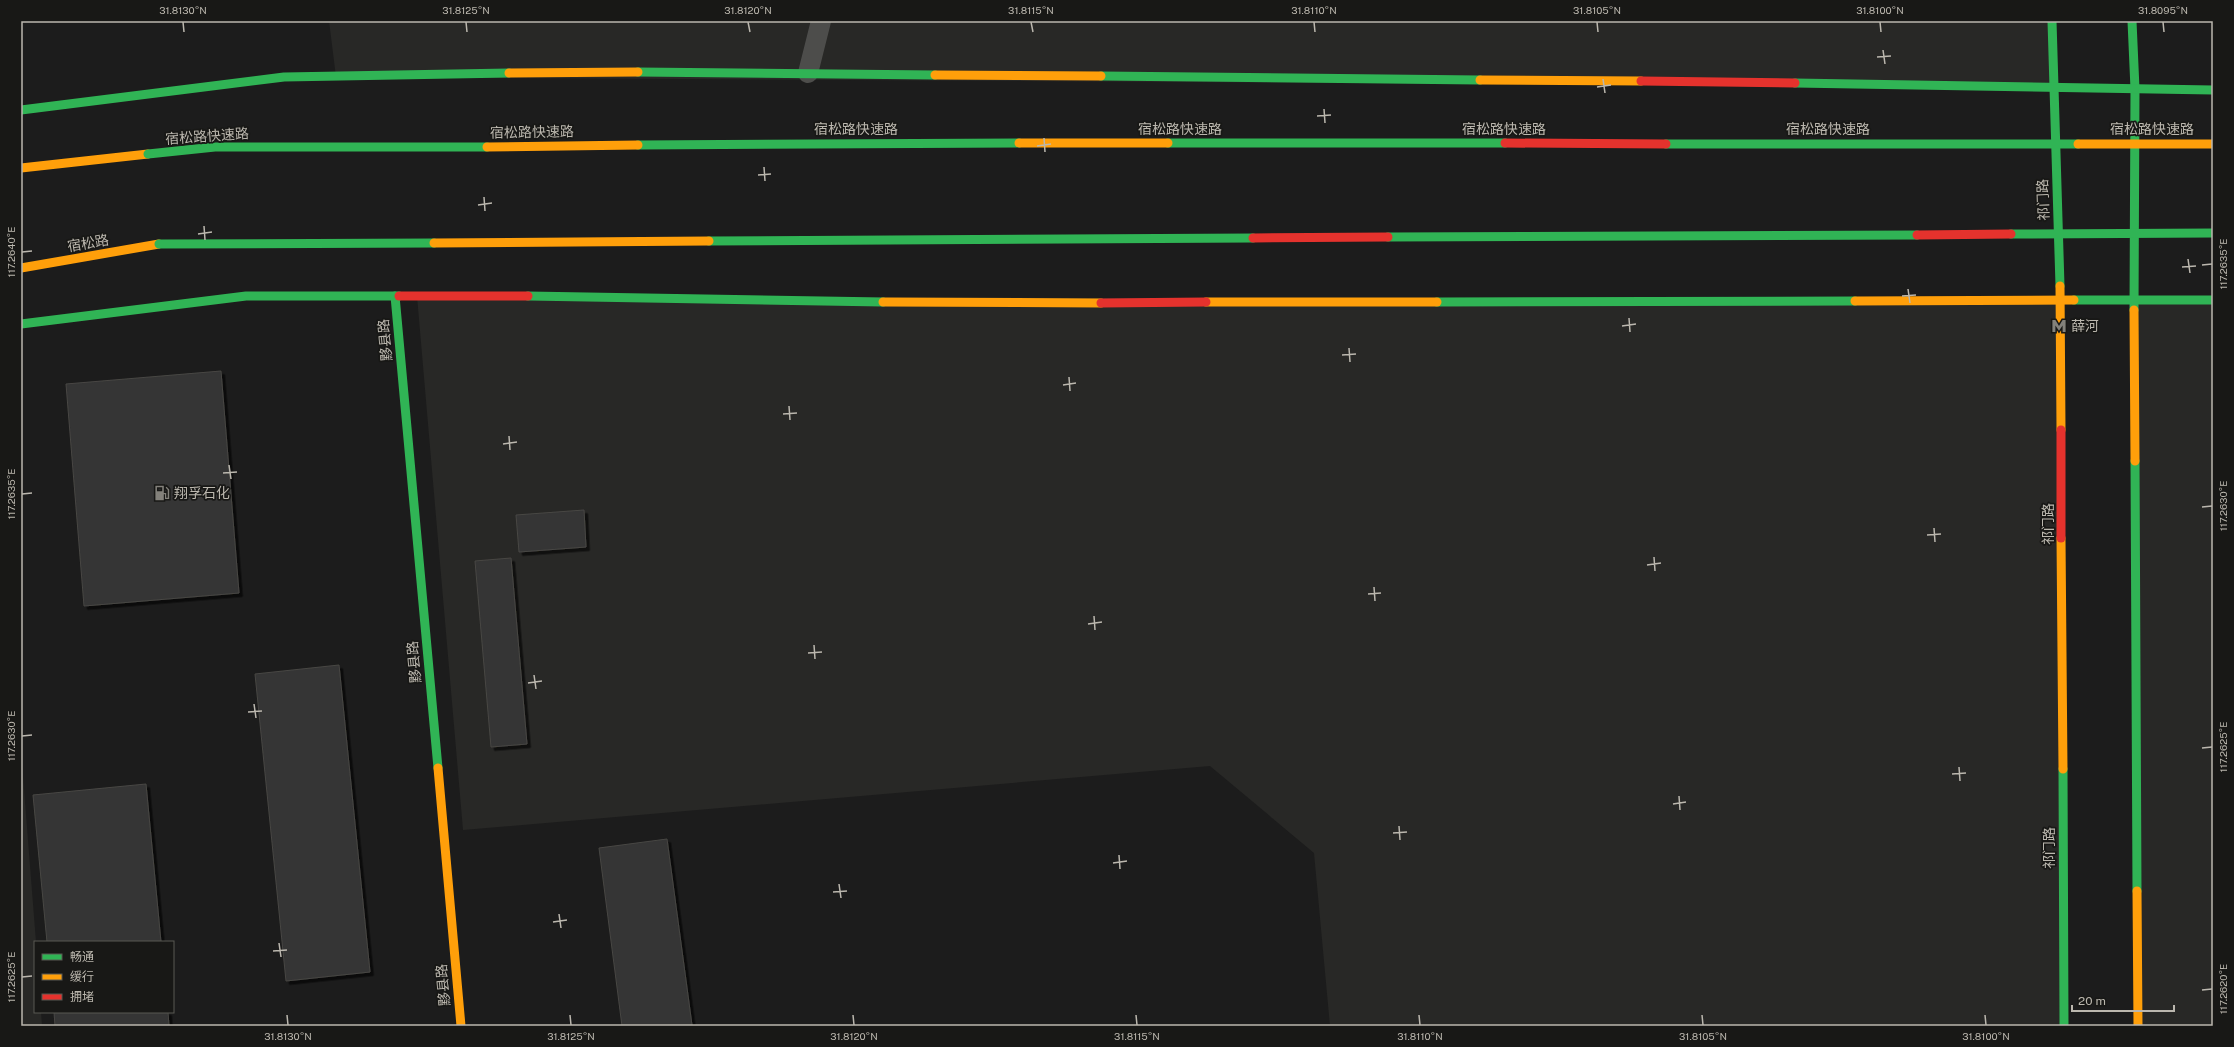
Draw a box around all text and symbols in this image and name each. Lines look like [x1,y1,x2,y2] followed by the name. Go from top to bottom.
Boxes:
[159,4,207,16] text: 31.8130°N
[442,4,490,16] text: 31.8125°N
[724,4,772,16] text: 31.8120°N
[1008,4,1054,16] text: 31.8115°N
[1291,4,1337,16] text: 31.8110°N
[1573,4,1621,16] text: 31.8105°N
[1856,4,1904,16] text: 31.8100°N
[2138,4,2188,16] text: 31.8095°N
[814,121,898,137] street label: 宿松路快速路
[1138,121,1222,137] street label: 宿松路快速路
[1462,121,1546,137] street label: 宿松路快速路
[1786,121,1870,137] street label: 宿松路快速路
[2110,121,2194,137] street label: 宿松路快速路
[490,123,574,141] street label: 宿松路快速路
[165,125,249,147] street label: 宿松路快速路
[2034,179,2052,221] street label: 祁门路
[5,227,17,277] text: 117.2640°E
[66,231,110,255] street label: 宿松路
[2217,238,2229,290] text: 117.2635°E
[2050,317,2068,335] metro station icon: 薛河
[375,318,395,362] street label: 黟县路
[2071,318,2099,334] place label: 薛河
[5,468,17,520] text: 117.2635°E
[2217,481,2229,531] text: 117.2630°E
[153,484,171,502] fuel station icon: 翔孚石化
[174,485,230,501] place label: 翔孚石化
[2040,503,2056,545] street label: 祁门路
[404,640,424,684] street label: 黟县路
[5,711,17,761] text: 117.2630°E
[2217,722,2229,772] text: 117.2625°E
[2041,827,2057,869] street label: 祁门路
[34,941,174,1013] legend
[70,950,94,964] text: 畅通
[5,952,17,1002] text: 117.2625°E
[433,963,453,1007] street label: 黟县路
[2217,964,2229,1014] text: 117.2620°E
[70,970,94,984] text: 缓行
[2072,987,2174,1013] scale bar
[70,990,94,1004] text: 拥堵
[2078,994,2106,1008] text: 20 m
[264,1030,312,1042] text: 31.8130°N
[547,1030,595,1042] text: 31.8125°N
[830,1030,878,1042] text: 31.8120°N
[1114,1030,1160,1042] text: 31.8115°N
[1397,1030,1443,1042] text: 31.8110°N
[1679,1030,1727,1042] text: 31.8105°N
[1962,1030,2010,1042] text: 31.8100°N

